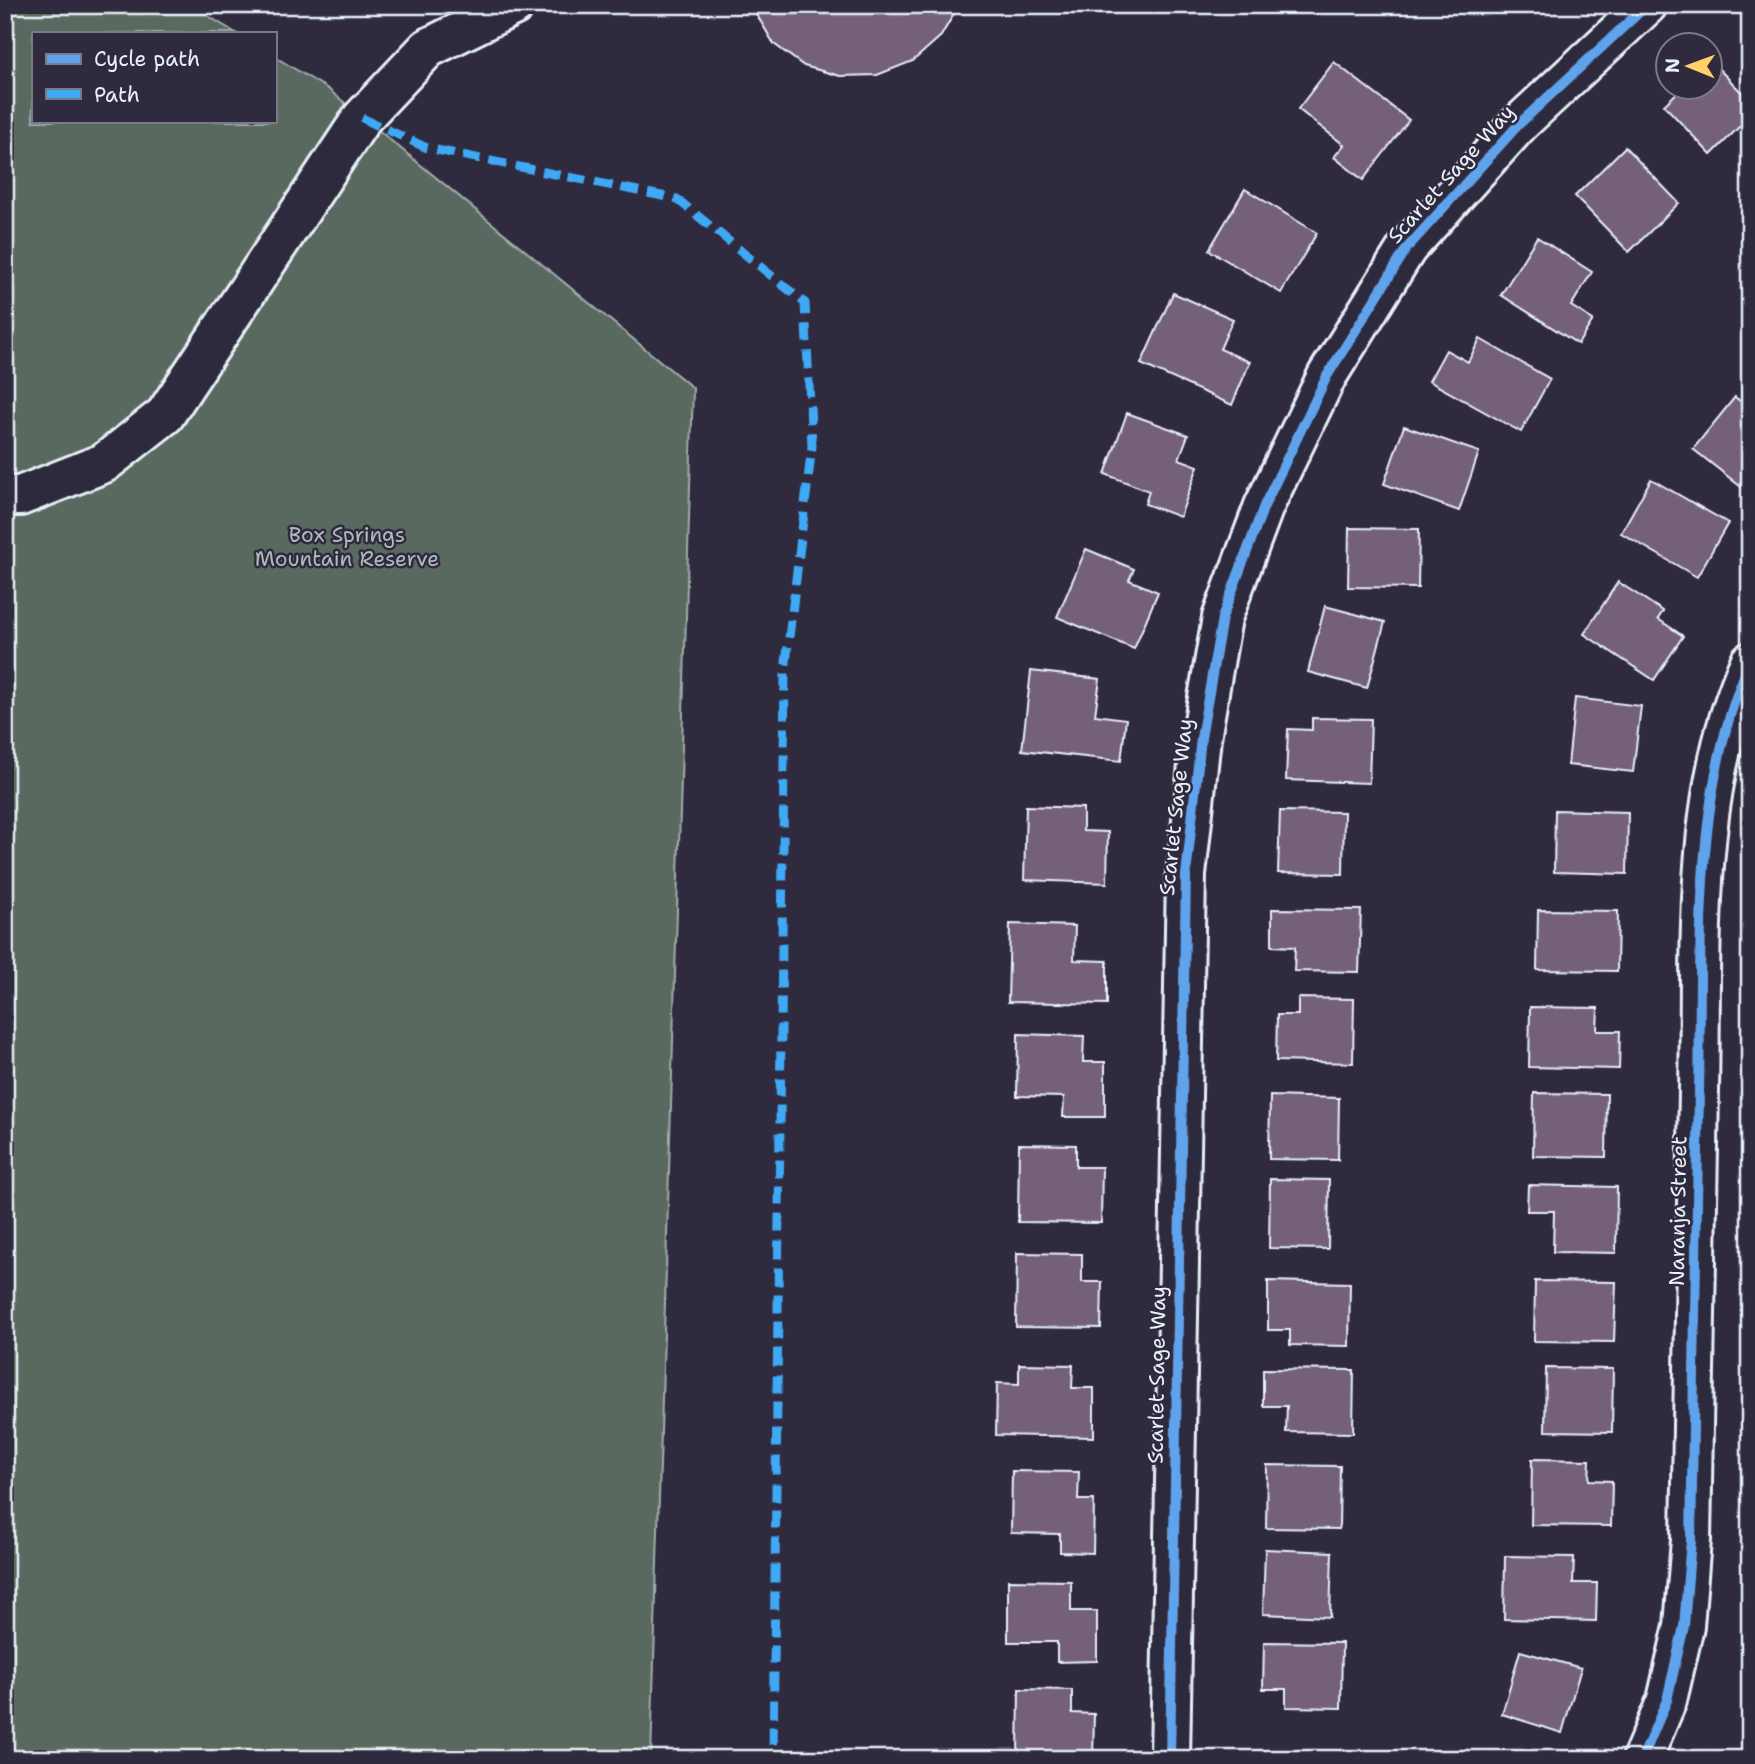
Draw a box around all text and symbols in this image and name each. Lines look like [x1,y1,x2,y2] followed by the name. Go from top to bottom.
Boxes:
[32,32,276,122] legend
[1654,32,1724,102] north arrow
[94,45,200,73] text: Cycle path
[1660,58,1685,73] text: N
[94,81,140,109] text: Path
[1381,98,1521,250] street label: Scarlet Sage Way
[255,521,439,573] park label: Box Springs Mountain Reserve
[1153,717,1199,897] street label: Scarlet Sage Way
[1663,1136,1693,1286] street label: Naranja Street
[1141,1286,1173,1464] street label: Scarlet Sage Way

